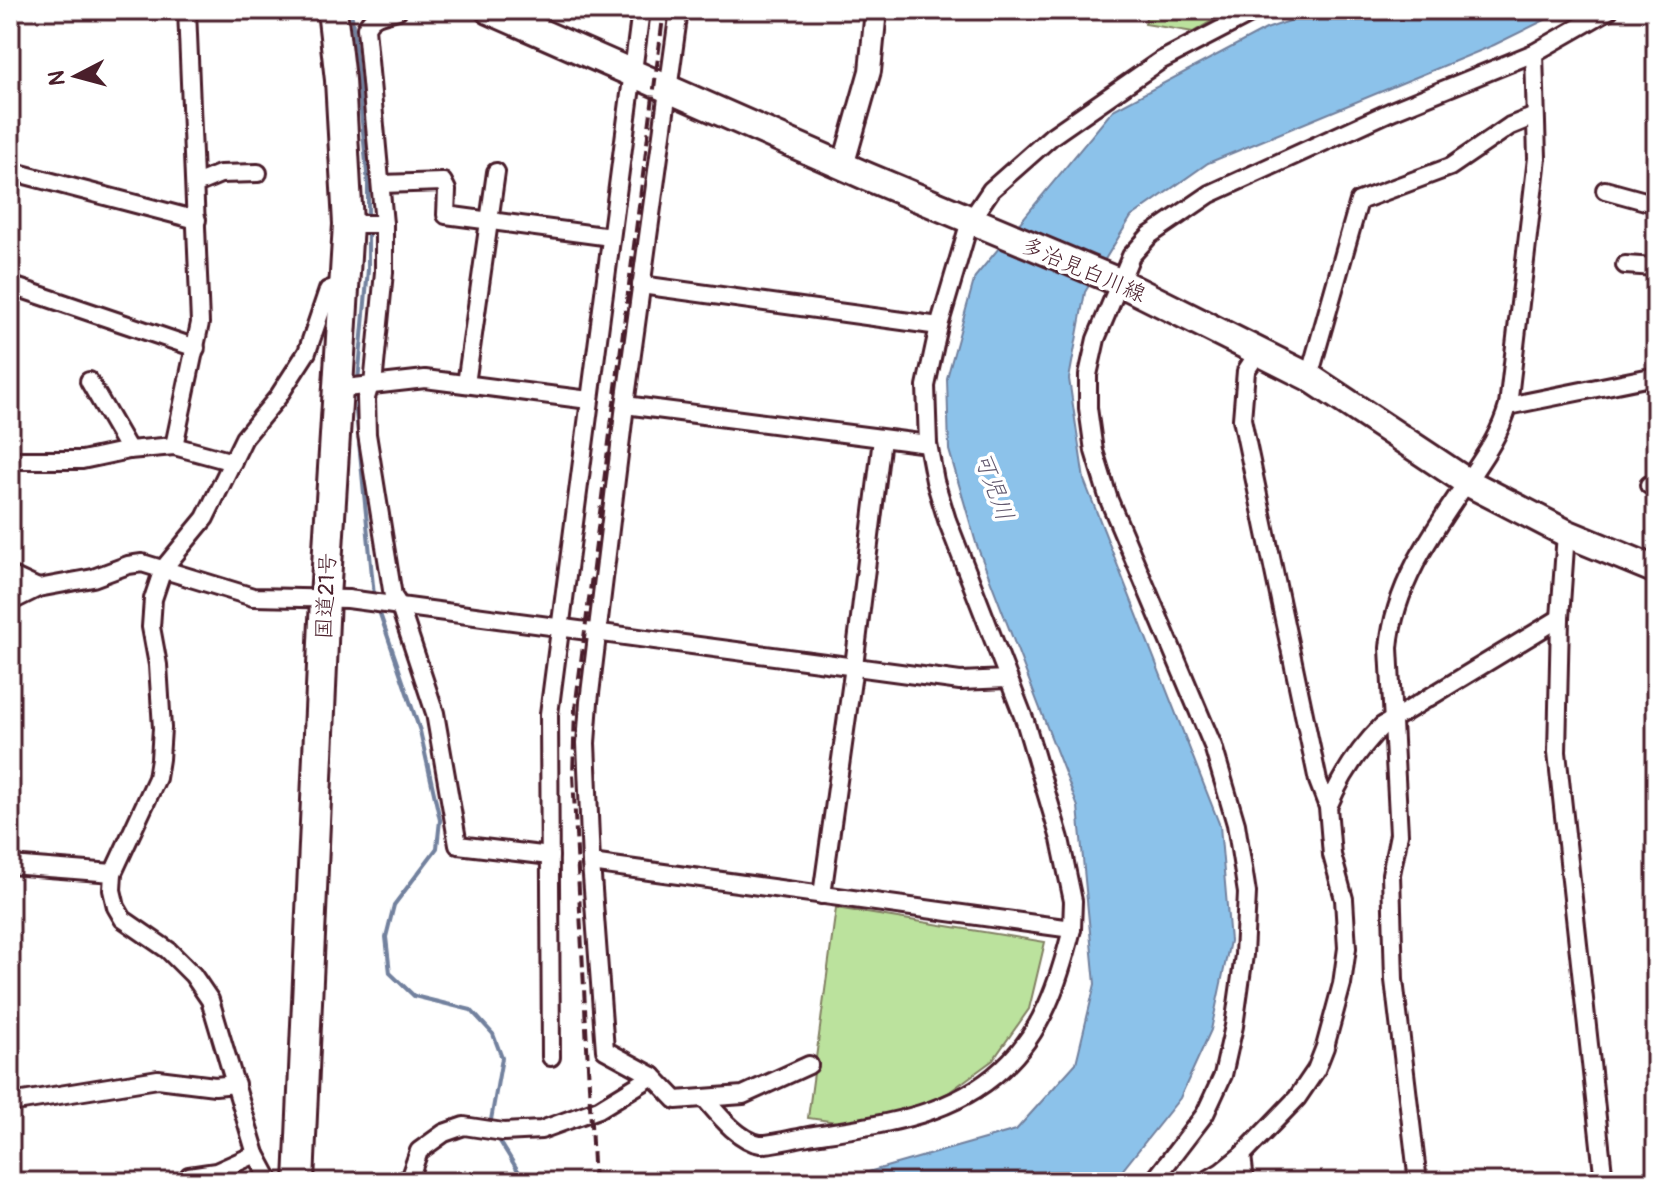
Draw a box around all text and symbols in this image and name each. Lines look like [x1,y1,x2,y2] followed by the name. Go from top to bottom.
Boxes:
[36,36,116,116] north arrow
[42,69,72,87] text: N
[1017,231,1150,309] street label: 多治見白川線
[968,447,1019,525] water label: 可児川
[310,552,342,640] street label: 国道21号

